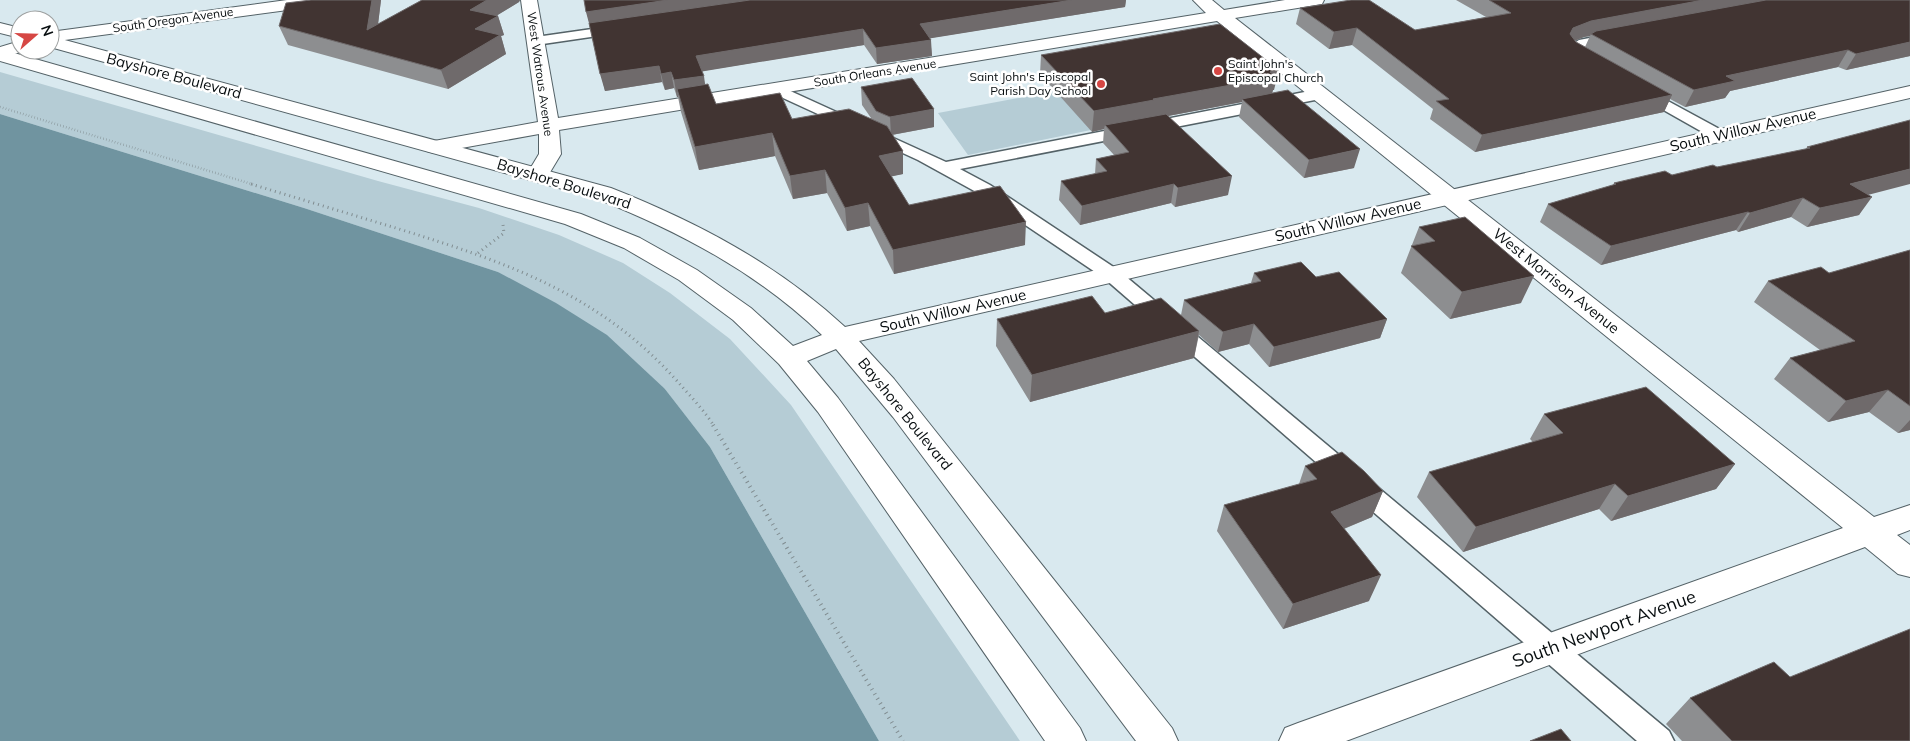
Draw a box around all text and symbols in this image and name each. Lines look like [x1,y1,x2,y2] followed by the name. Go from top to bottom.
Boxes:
[112,4,234,35] street label: South Oregon Avenue
[10,10,60,60] north arrow
[524,11,557,137] street label: West Watrous Avenue
[37,23,57,39] text: N
[104,48,244,103] street label: Bayshore Boulevard
[813,55,937,90] street label: South Orleans Avenue
[1228,56,1324,85] place label: Saint John's Episcopal Church
[1212,65,1224,77] marker: Saint John's Episcopal Church
[970,69,1091,98] place label: Saint John's Episcopal Parish Day School
[1095,78,1107,90] marker: Saint John's Episcopal Parish Day School
[1668,103,1818,156] street label: South Willow Avenue
[495,154,634,213] street label: Bayshore Boulevard
[1273,193,1423,246] street label: South Willow Avenue
[1489,224,1623,338] street label: West Morrison Avenue
[878,284,1028,337] street label: South Willow Avenue
[854,354,957,474] street label: Bayshore Boulevard
[1509,585,1699,673] street label: South Newport Avenue

